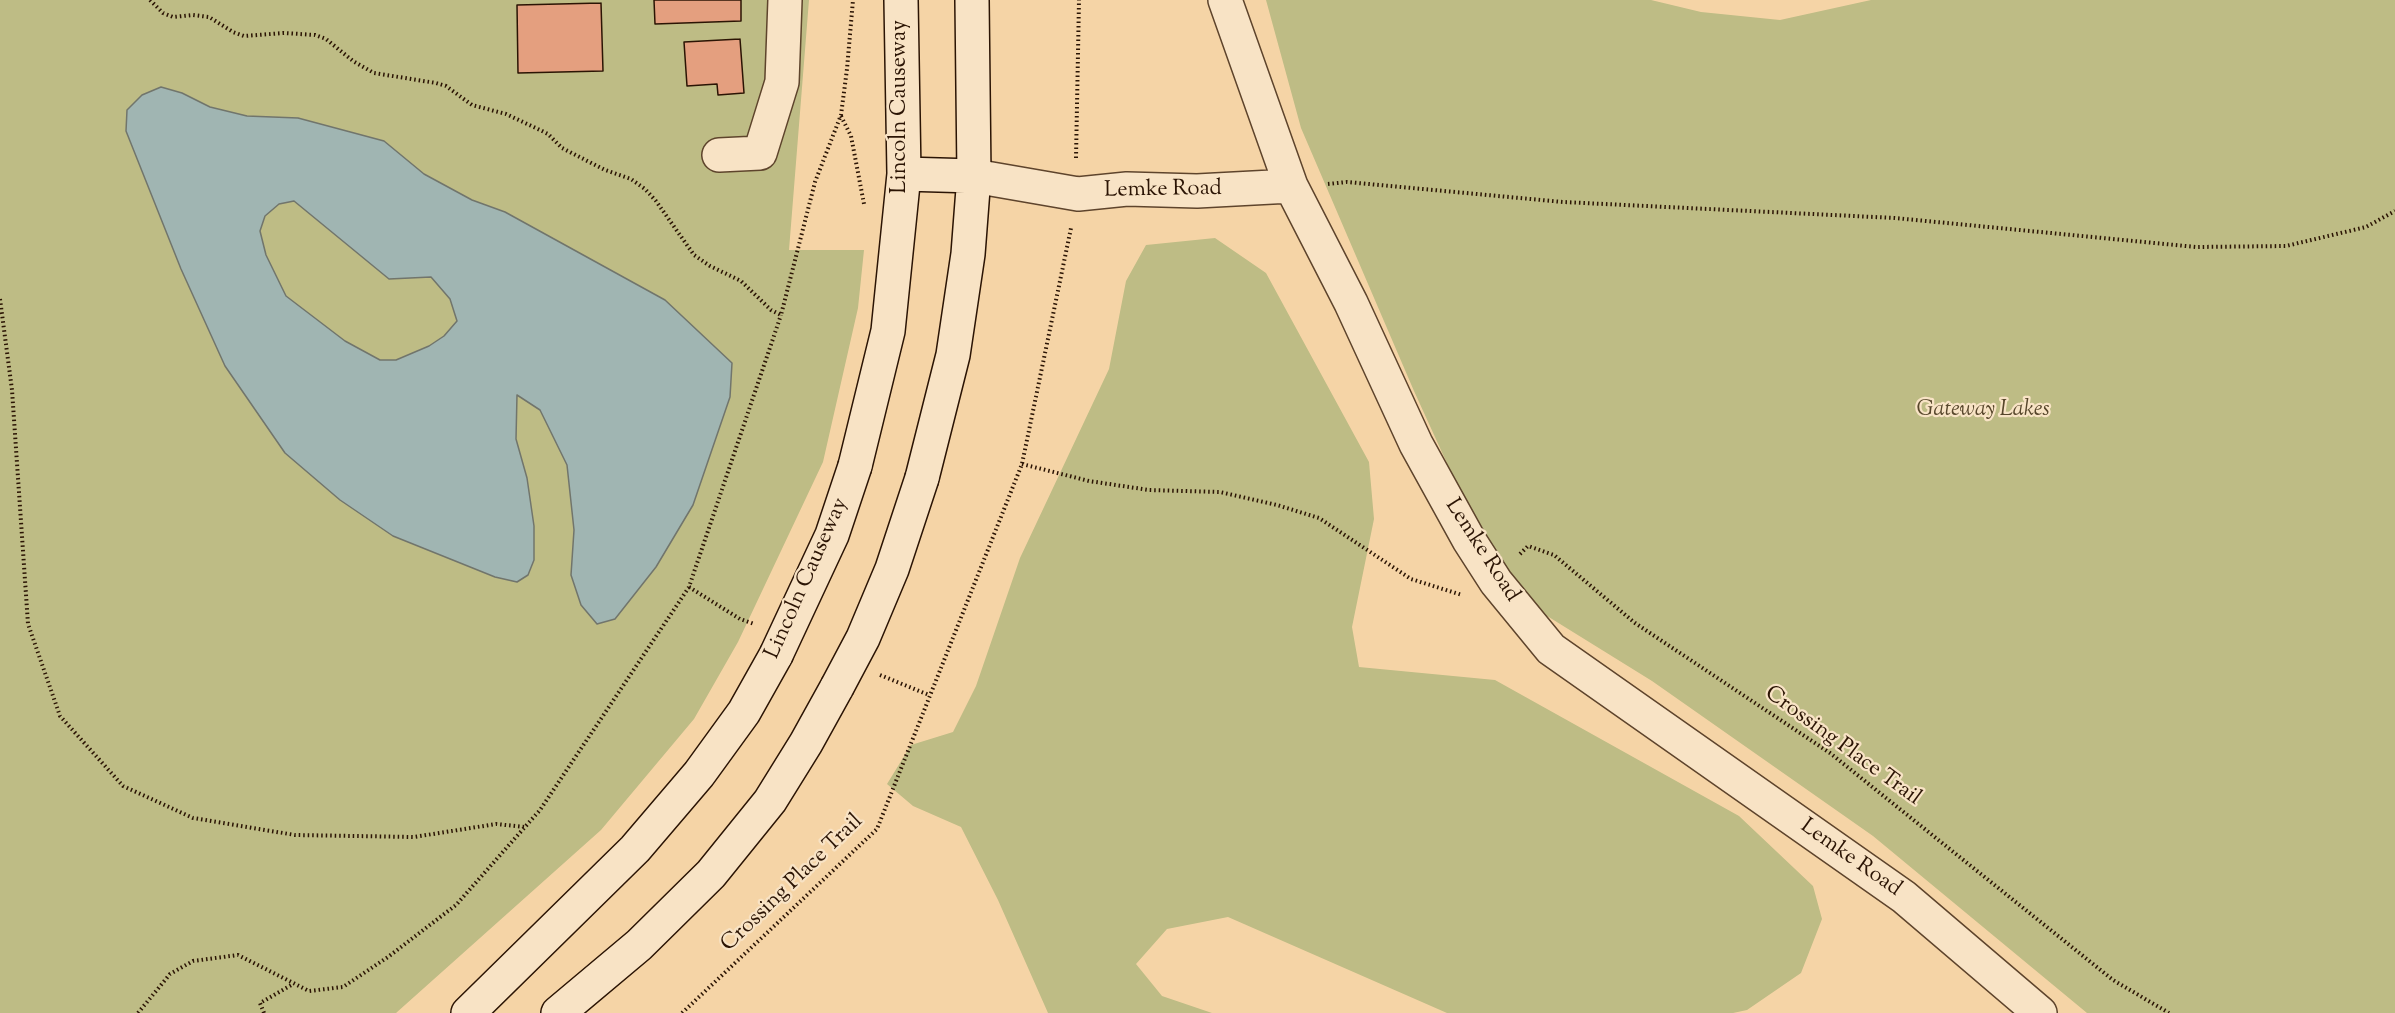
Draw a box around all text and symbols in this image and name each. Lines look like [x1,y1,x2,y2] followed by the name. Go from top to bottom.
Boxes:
[888,20,914,194] street label: Lincoln Causeway
[1104,177,1222,205] street label: Lemke Road
[1916,398,2050,424] park label: Gateway Lakes
[761,494,855,664] street label: Lincoln Causeway
[1438,494,1524,608] street label: Lemke Road
[1759,681,1925,813] street label: Crossing Place Trail
[717,810,869,958] street label: Crossing Place Trail
[1794,814,1906,904] street label: Lemke Road

